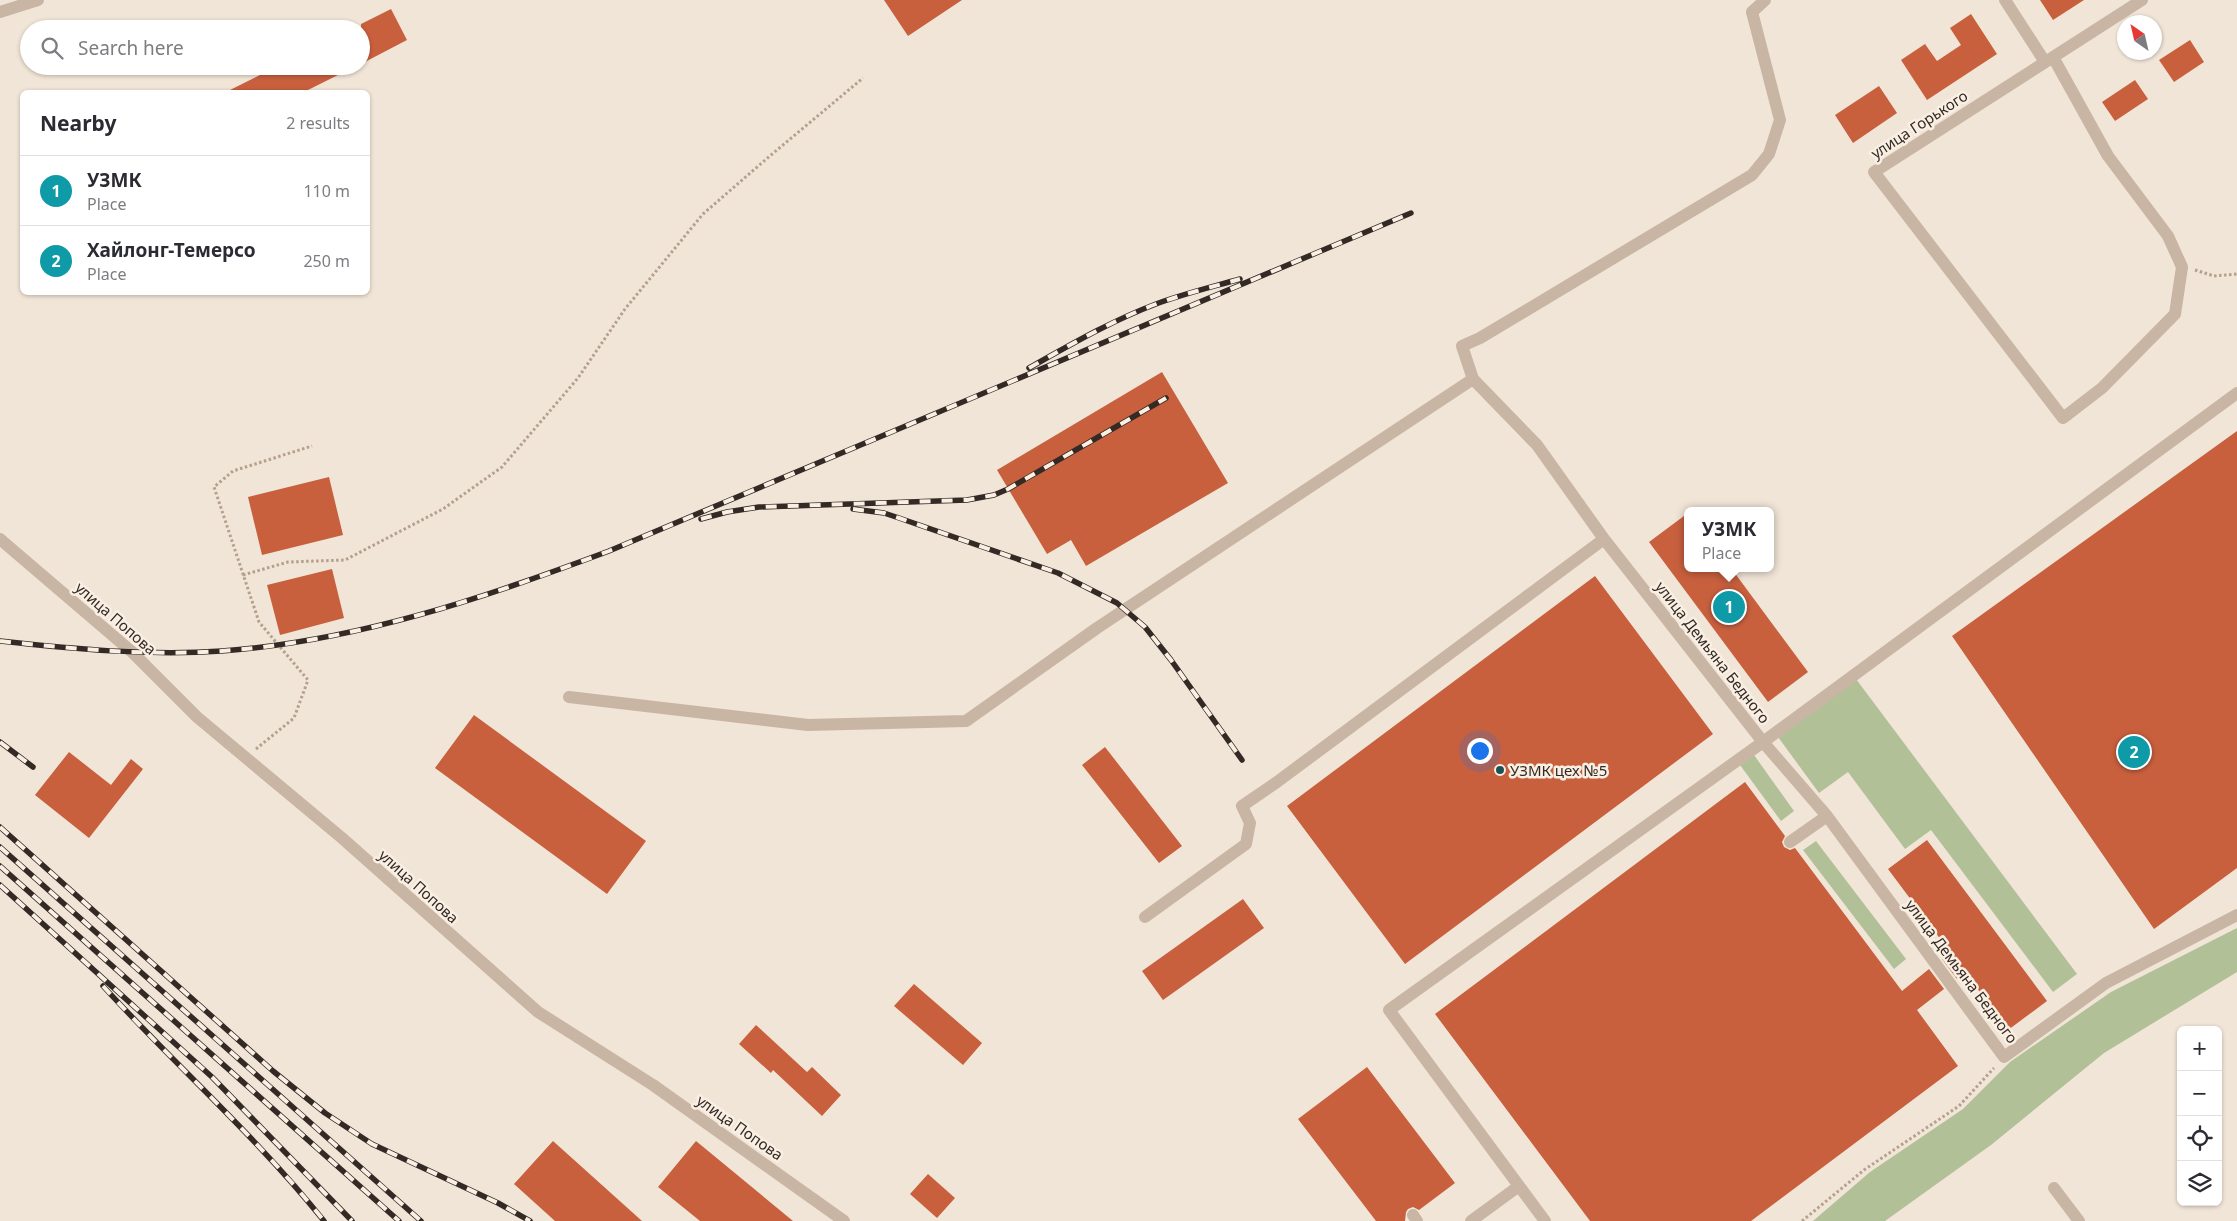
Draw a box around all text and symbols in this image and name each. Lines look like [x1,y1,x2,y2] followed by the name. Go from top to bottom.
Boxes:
[2117,15,2162,60] north arrow
[20,20,370,75] search box
[38,34,66,62] icon: search
[78,35,184,61] text: Search here
[1867,85,1971,163] street label: улица Горького
[40,109,116,137] text: Nearby
[286,112,350,134] text: 2 results
[87,167,142,193] text: УЗМК
[51,180,61,202] text: 1
[303,180,350,202] text: 110 m
[87,193,127,215] text: Place
[87,237,256,263] text: Хайлонг-Темерсо
[51,250,61,272] text: 2
[303,250,350,272] text: 250 m
[87,263,127,285] text: Place
[1684,507,1774,572] popup
[1702,516,1756,542] text: УЗМК
[1702,542,1741,564] text: Place
[71,577,161,659] street label: улица Попова
[1651,577,1775,727] street label: улица Демьяна Бедного
[1713,588,1745,626] pin: 1
[2118,733,2150,771] pin: 2
[1467,738,1493,764] your location
[1510,760,1607,780] place label: УЗМК цех №5
[1494,764,1506,776] marker: УЗМК цех №5
[375,845,463,927] street label: улица Попова
[1901,895,2023,1047] street label: улица Демьяна Бедного
[2177,1026,2222,1206] map controls
[2177,1026,2222,1071] button: +
[2177,1071,2222,1116] button: −
[693,1090,787,1164] street label: улица Попова
[2177,1116,2222,1161] button: locate
[2177,1161,2222,1206] button: layers

